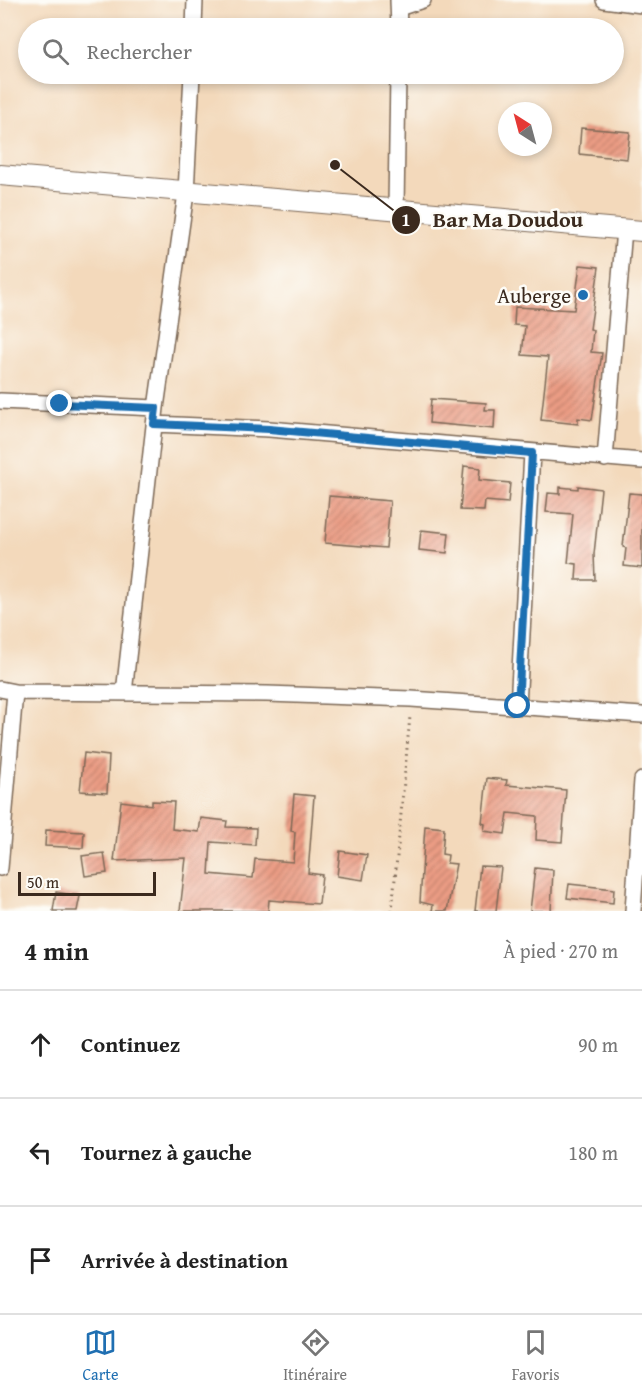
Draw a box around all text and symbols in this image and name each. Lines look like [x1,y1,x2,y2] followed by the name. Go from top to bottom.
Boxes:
[18,18,624,84] search box
[39,35,72,68] icon: search
[87,35,192,67] text: Rechercher
[498,102,552,156] north arrow
[391,200,595,240] callout: Bar Ma Doudou
[433,203,584,235] text: Bar Ma Doudou
[401,206,411,233] text: 1
[497,280,571,311] place label: Auberge
[576,288,590,302] marker: Auberge
[46,390,72,416] route end
[504,692,530,718] route start
[18,869,156,896] scale bar
[27,870,59,894] text: 50 m
[24,931,89,970] text: 4 min
[503,936,618,965] text: À pied · 270 m
[24,1028,57,1061] icon: ahead
[81,1028,180,1060] text: Continuez
[578,1030,618,1059] text: 90 m
[24,1136,57,1169] icon: left
[81,1136,252,1168] text: Tournez à gauche
[568,1138,618,1167] text: 180 m
[24,1244,57,1277] icon: arrive
[81,1244,288,1276] text: Arrivée à destination
[82,1326,118,1386] tab: Carte
[283,1326,347,1386] tab: Itinéraire
[512,1326,560,1386] tab: Favoris

